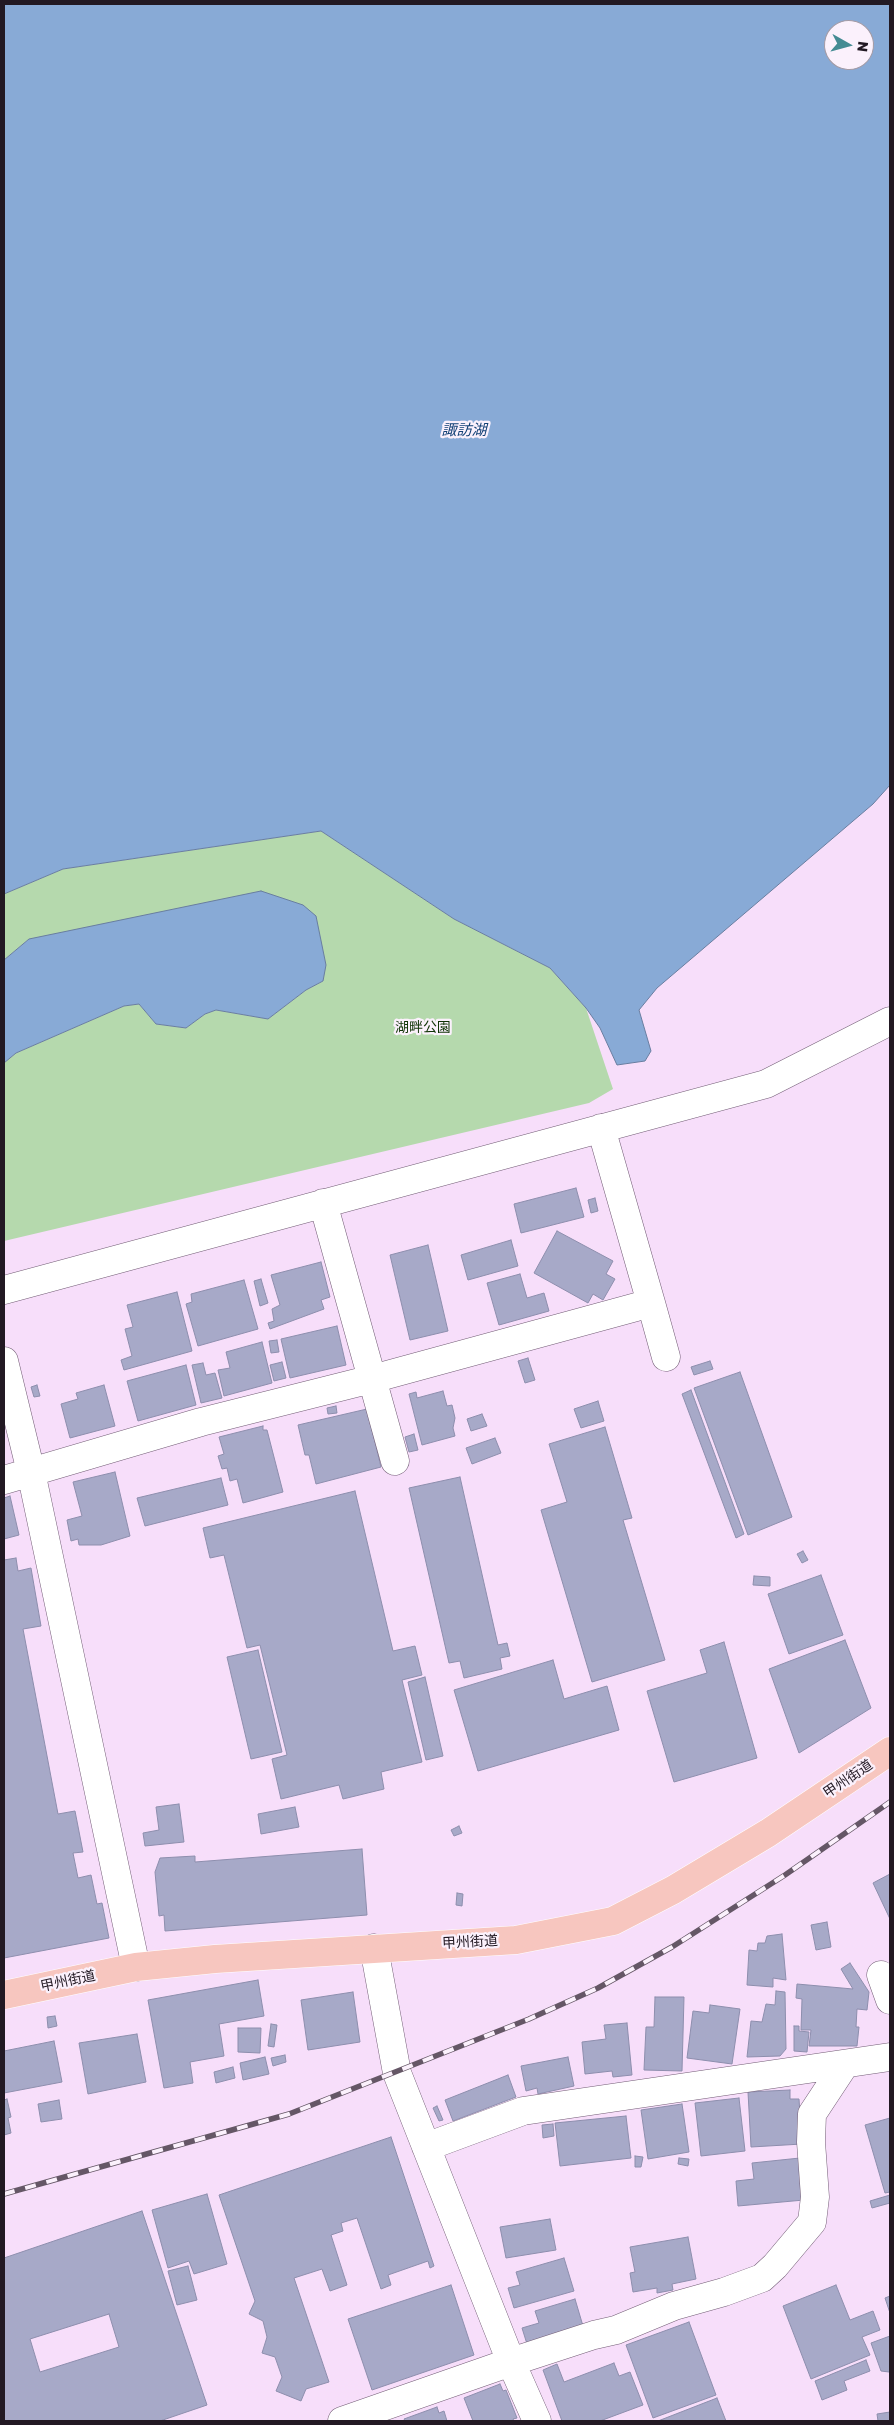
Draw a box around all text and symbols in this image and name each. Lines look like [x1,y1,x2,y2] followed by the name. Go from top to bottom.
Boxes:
[824,20,874,70] north arrow
[854,40,872,53] text: N
[442,421,486,439] water label: 諏訪湖
[395,1020,451,1036] park label: 湖畔公園
[820,1756,876,1802] street label: 甲州街道
[442,1932,498,1952] street label: 甲州街道
[39,1967,97,1995] street label: 甲州街道

